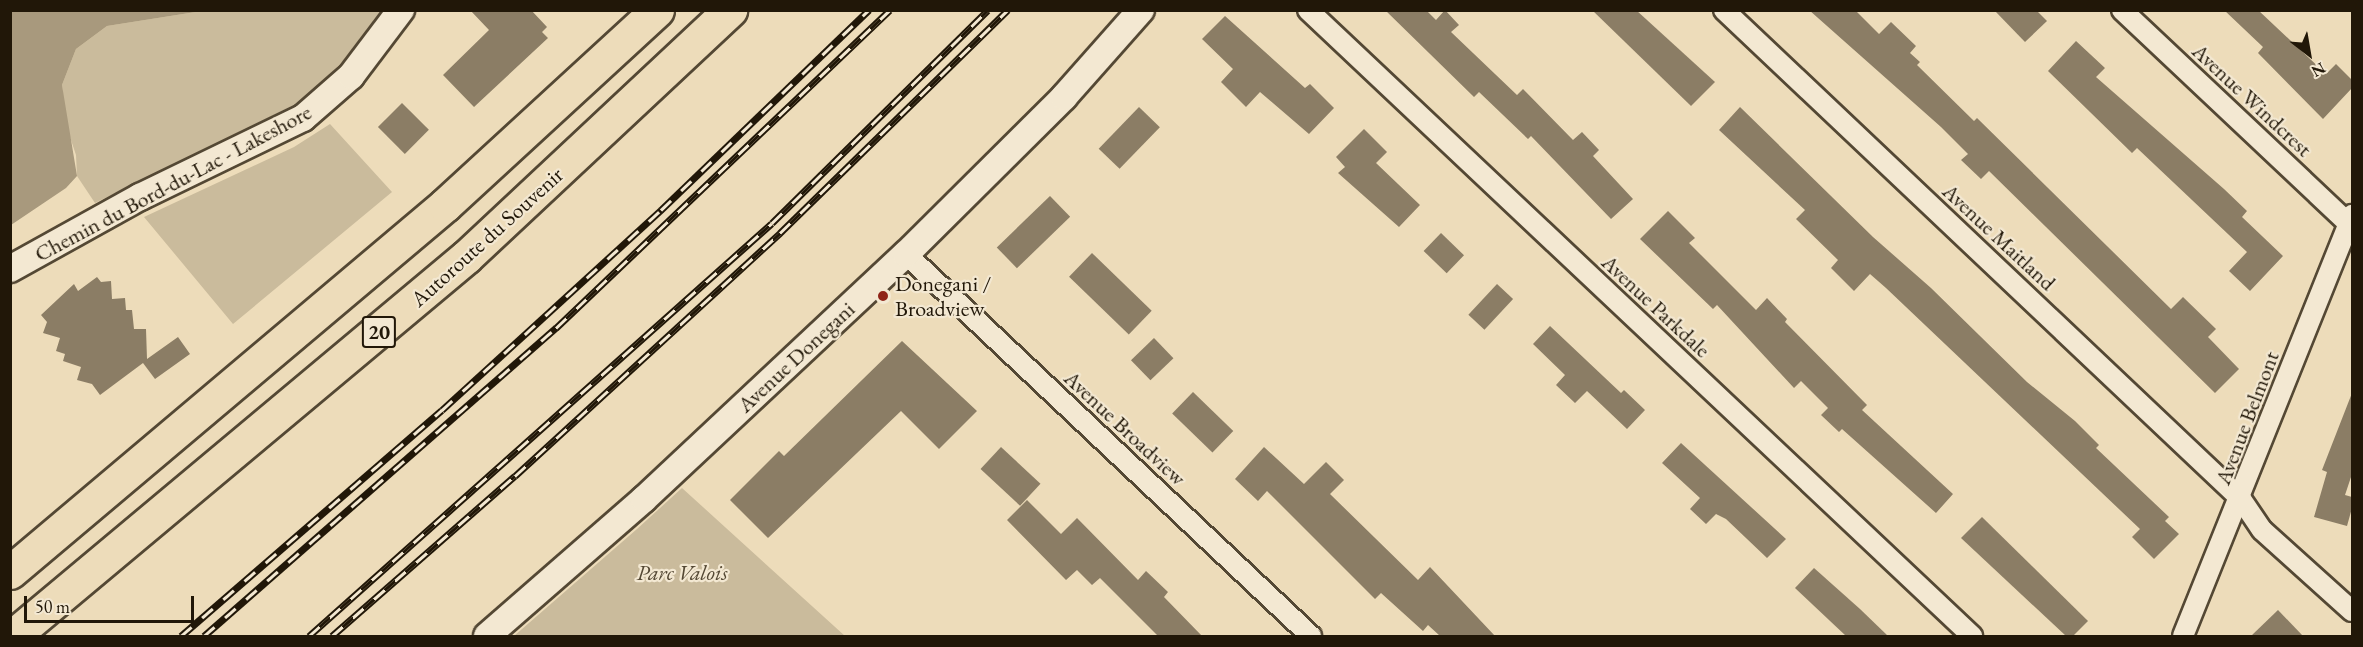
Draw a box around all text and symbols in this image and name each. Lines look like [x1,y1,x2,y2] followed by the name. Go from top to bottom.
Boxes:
[2279,24,2339,84] north arrow
[2187,38,2317,162] street label: Avenue Windcrest
[2308,58,2329,82] text: N
[30,99,316,267] street label: Chemin du Bord-du-Lac - Lakeshore
[405,162,569,312] street label: Autoroute du Souvenir
[1937,178,2061,296] street label: Avenue Maitland
[1596,249,1716,363] street label: Avenue Parkdale
[895,270,991,322] place label: Donegani / Broadview
[876,289,890,303] marker: Donegani / Broadview
[732,296,860,418] street label: Avenue Donegani
[361,314,397,350] road number: 20
[2209,348,2285,488] street label: Avenue Belmont
[1059,365,1191,491] street label: Avenue Broadview
[637,560,727,586] park label: Parc Valois
[27,584,196,622] scale bar
[35,595,70,618] text: 50 m

